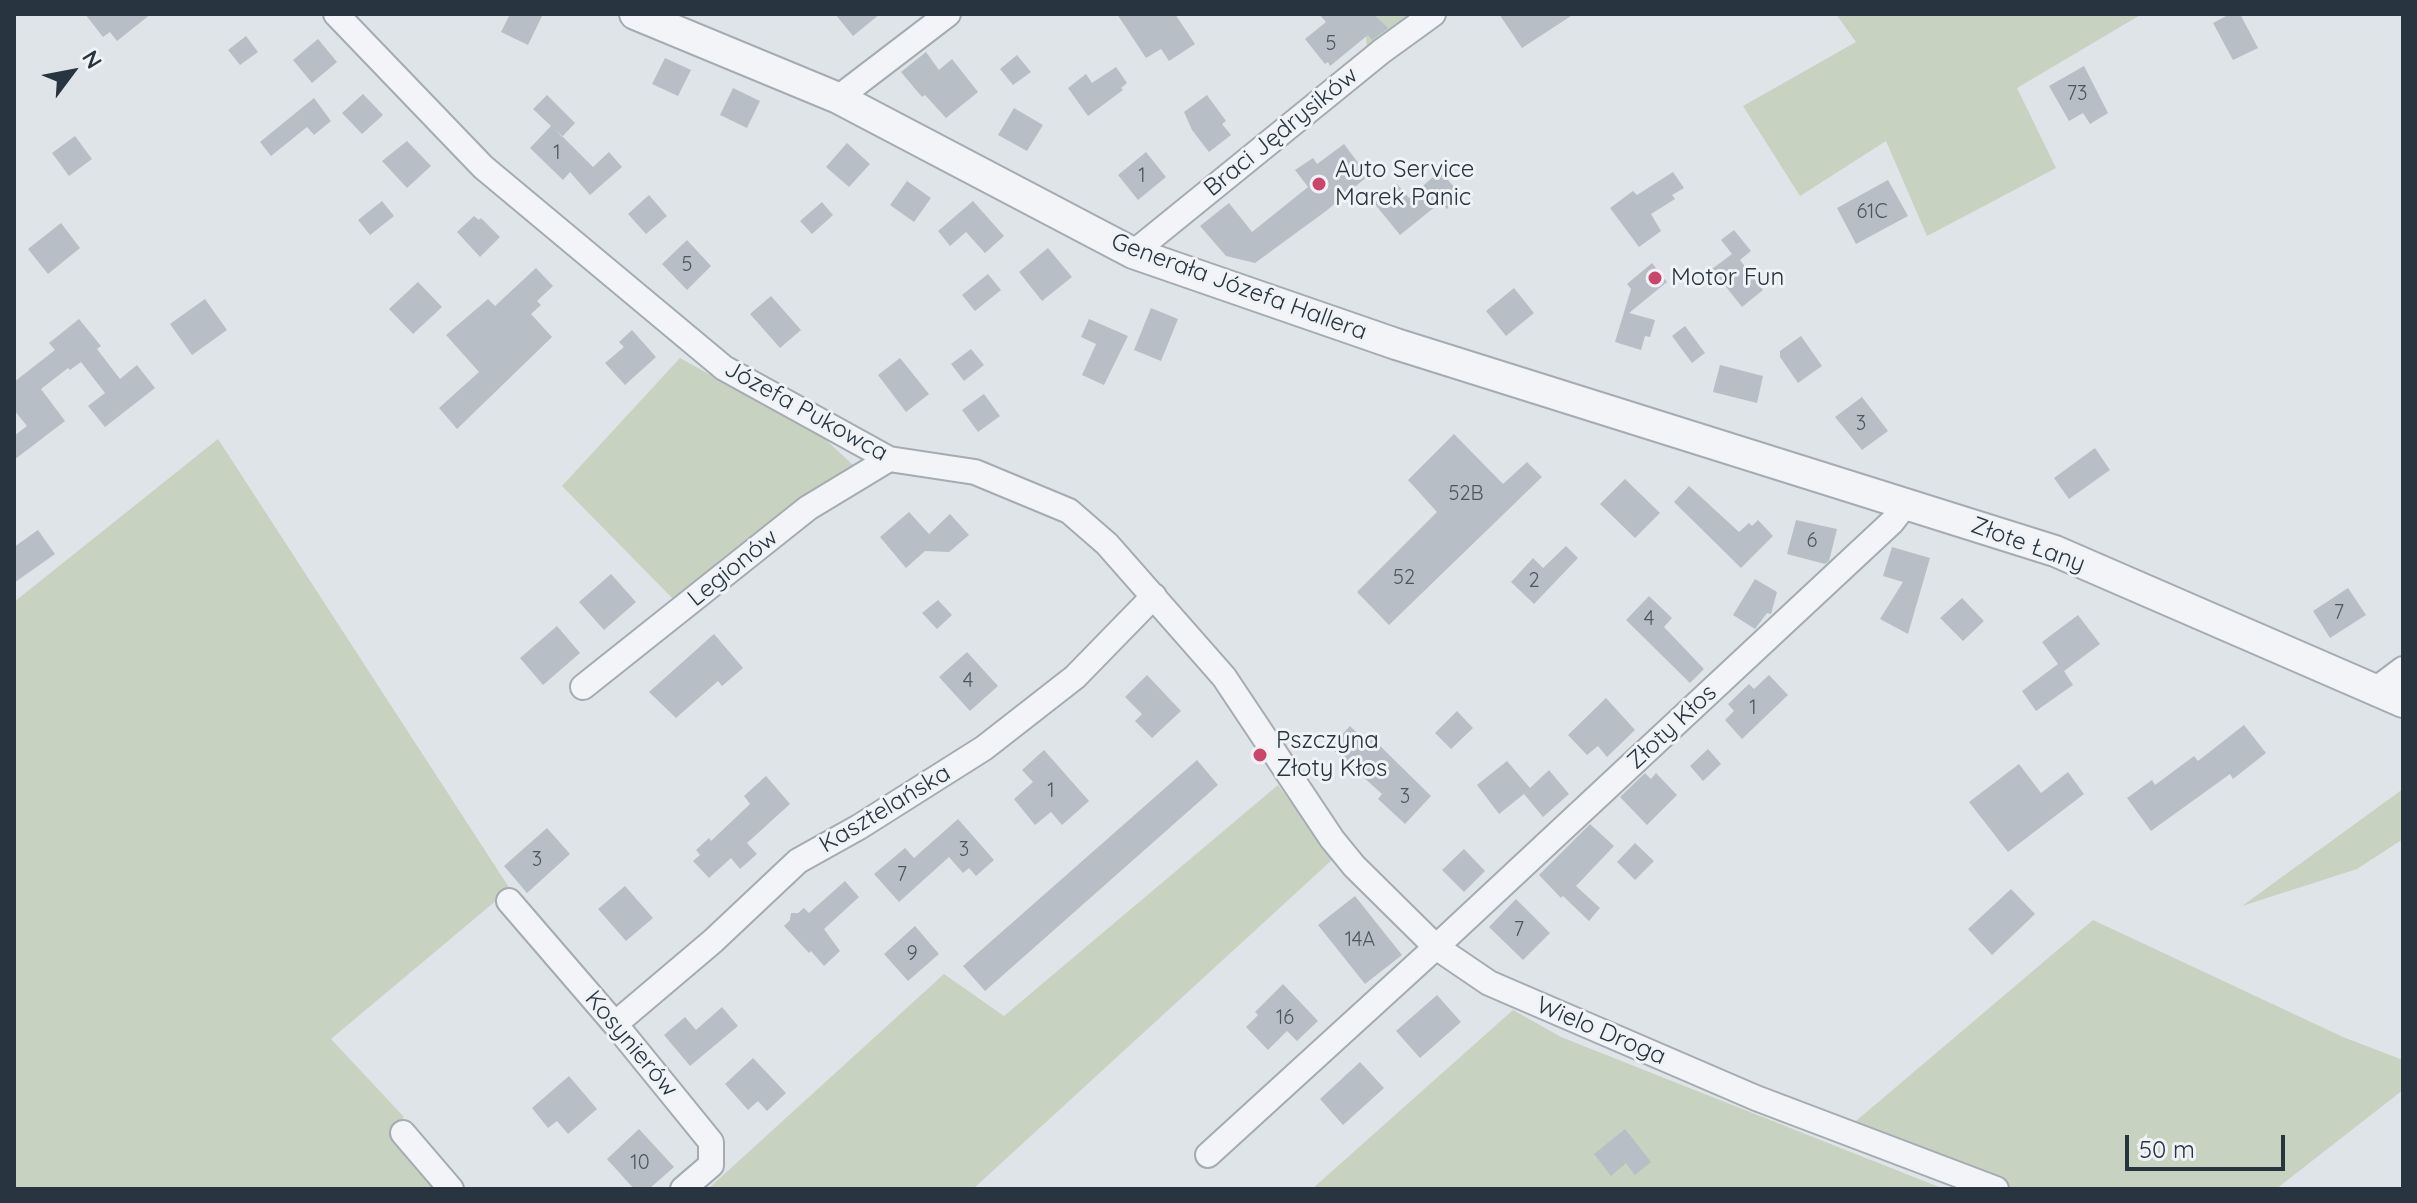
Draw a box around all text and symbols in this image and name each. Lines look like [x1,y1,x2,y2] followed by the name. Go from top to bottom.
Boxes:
[32,32,112,112] north arrow
[1326,32,1336,56] house number: 5
[76,45,109,74] text: N
[1198,61,1364,203] street label: Braci Jędrysików
[2067,82,2087,106] house number: 73
[553,141,561,165] house number: 1
[1335,156,1474,212] place label: Auto Service Marek Panic
[1138,164,1146,188] house number: 1
[1310,175,1328,193] marker: Auto Service Marek Panic
[1856,200,1888,224] house number: 61C
[1107,227,1371,347] street label: Generała Józefa Hallera
[682,253,692,277] house number: 5
[1671,264,1784,292] place label: Motor Fun
[1646,269,1664,287] marker: Motor Fun
[719,354,893,468] street label: Józefa Pukowca
[1856,412,1866,436] house number: 3
[1449,482,1483,506] house number: 52B
[1967,511,2089,579] street label: Złote Łany
[682,523,784,613] street label: Legionów
[1807,529,1817,553] house number: 6
[1393,566,1415,590] house number: 52
[1528,569,1540,593] house number: 2
[2334,601,2344,625] house number: 7
[1644,607,1654,631] house number: 4
[963,669,973,693] house number: 4
[1621,679,1723,775] street label: Złoty Kłos
[1749,696,1757,720] house number: 1
[1276,727,1387,783] place label: Pszczyna Złoty Kłos
[1251,746,1269,764] marker: Pszczyna Złoty Kłos
[814,759,956,859] street label: Kasztelańska
[1047,779,1055,803] house number: 1
[1400,785,1410,809] house number: 3
[959,838,969,862] house number: 3
[532,848,542,872] house number: 3
[897,863,907,887] house number: 7
[1514,918,1524,942] house number: 7
[1345,928,1375,952] house number: 14A
[906,942,918,966] house number: 9
[578,985,684,1103] street label: Kosynierów
[1532,991,1670,1071] street label: Wielo Droga
[1276,1006,1294,1030] house number: 16
[2129,1119,2289,1169] scale bar
[2139,1134,2195,1164] text: 50 m
[630,1151,650,1175] house number: 10

